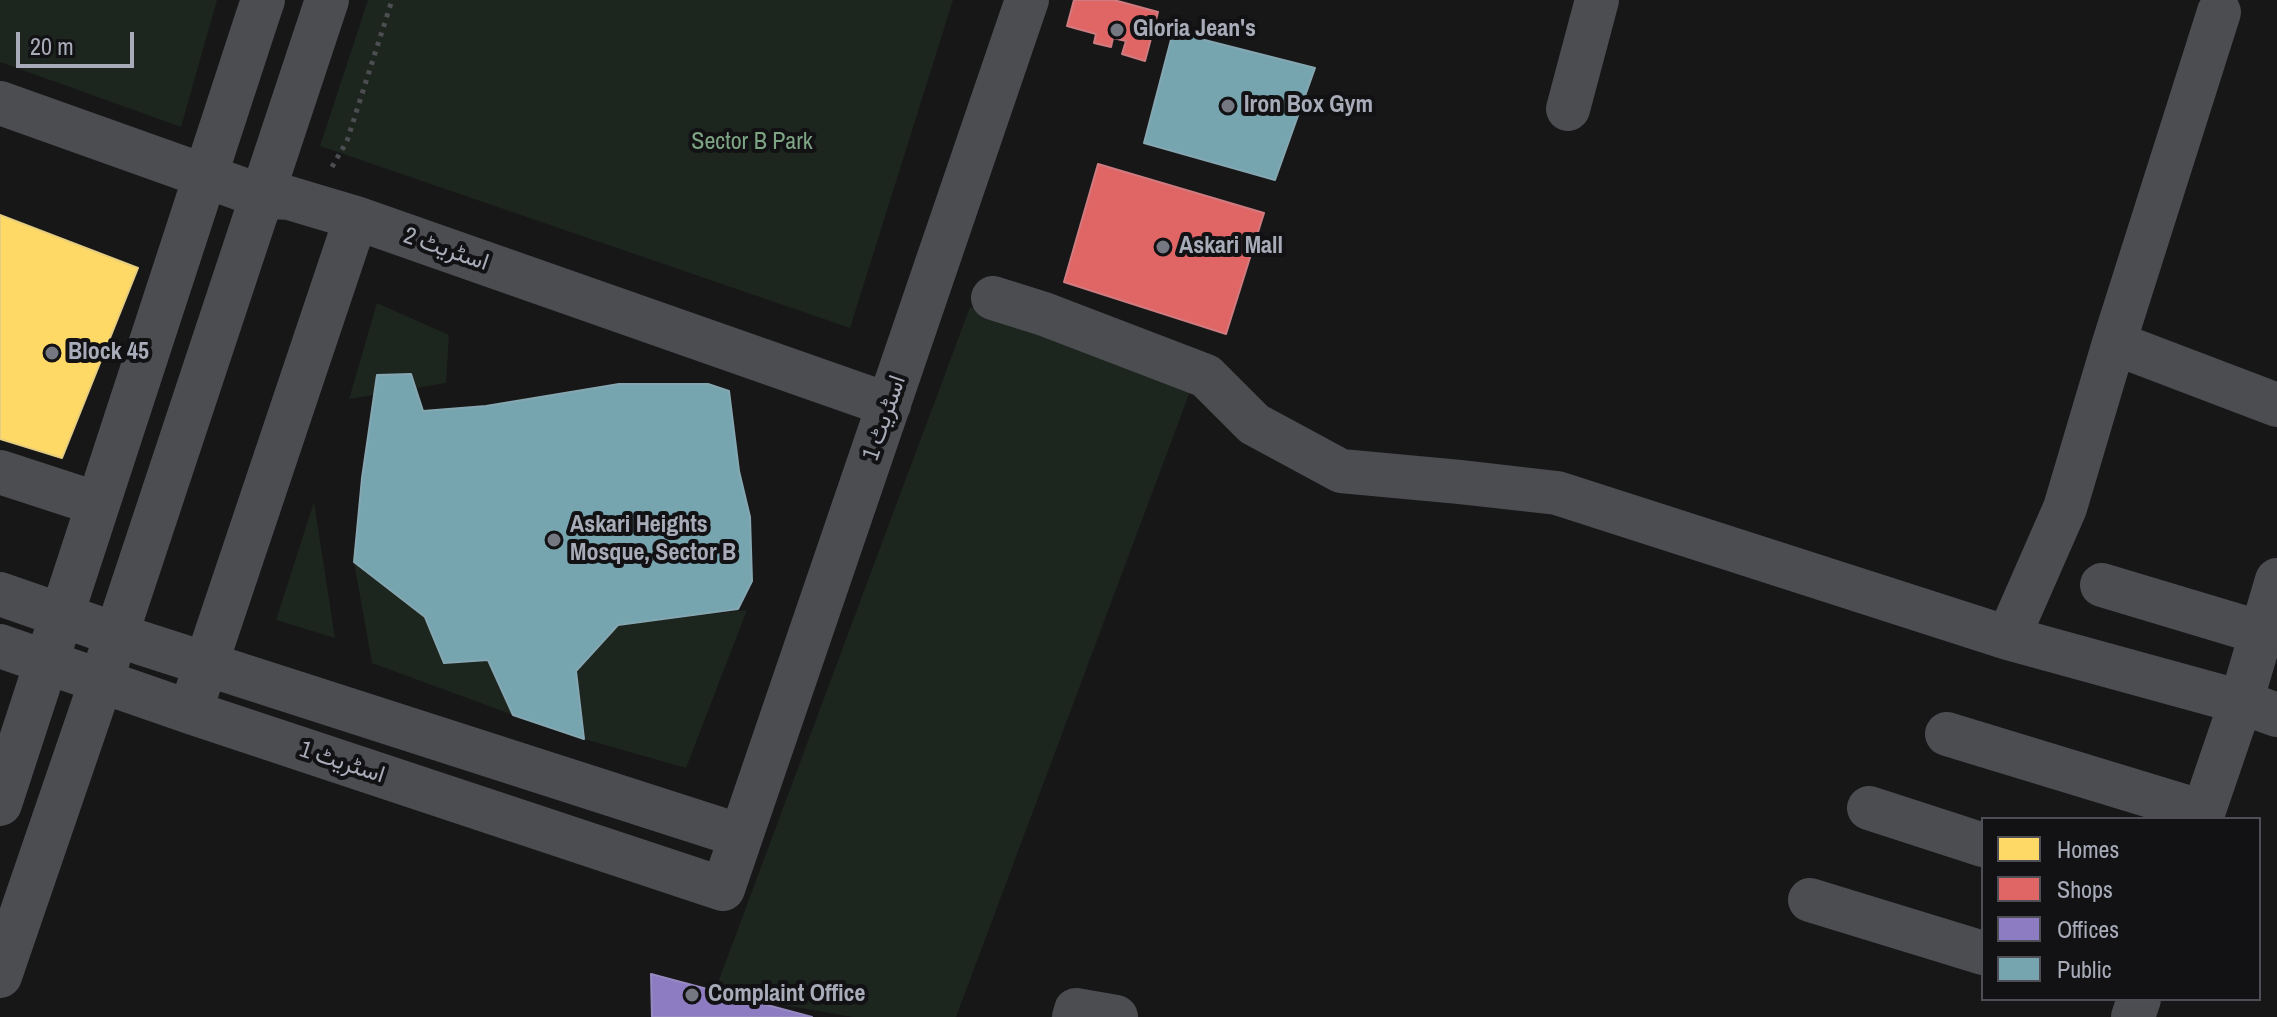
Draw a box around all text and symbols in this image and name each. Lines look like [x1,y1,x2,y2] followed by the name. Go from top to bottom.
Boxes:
[20,16,138,66] scale bar
[1133,16,1256,44] place label: Gloria Jean's
[1108,21,1126,39] marker: Gloria Jean's
[30,30,74,62] text: 20 m
[1244,92,1373,120] place label: Iron Box Gym
[1219,97,1237,115] marker: Iron Box Gym
[691,129,813,157] park label: Sector B Park
[400,222,492,278] street label: اسٹریٹ 2
[1179,233,1283,261] place label: Askari Mall
[1154,238,1172,256] marker: Askari Mall
[68,339,149,367] place label: Block 45
[43,344,61,362] marker: Block 45
[857,372,913,464] street label: اسٹریٹ 1
[570,512,736,568] place label: Askari Heights Mosque, Sector B
[545,531,563,549] marker: Askari Heights Mosque, Sector B
[296,736,388,790] street label: اسٹریٹ 1
[1981,817,2261,1001] legend
[2057,833,2119,865] text: Homes
[2057,873,2113,905] text: Shops
[2057,913,2119,945] text: Offices
[2057,953,2112,985] text: Public
[708,981,865,1009] place label: Complaint Office
[683,986,701,1004] marker: Complaint Office

